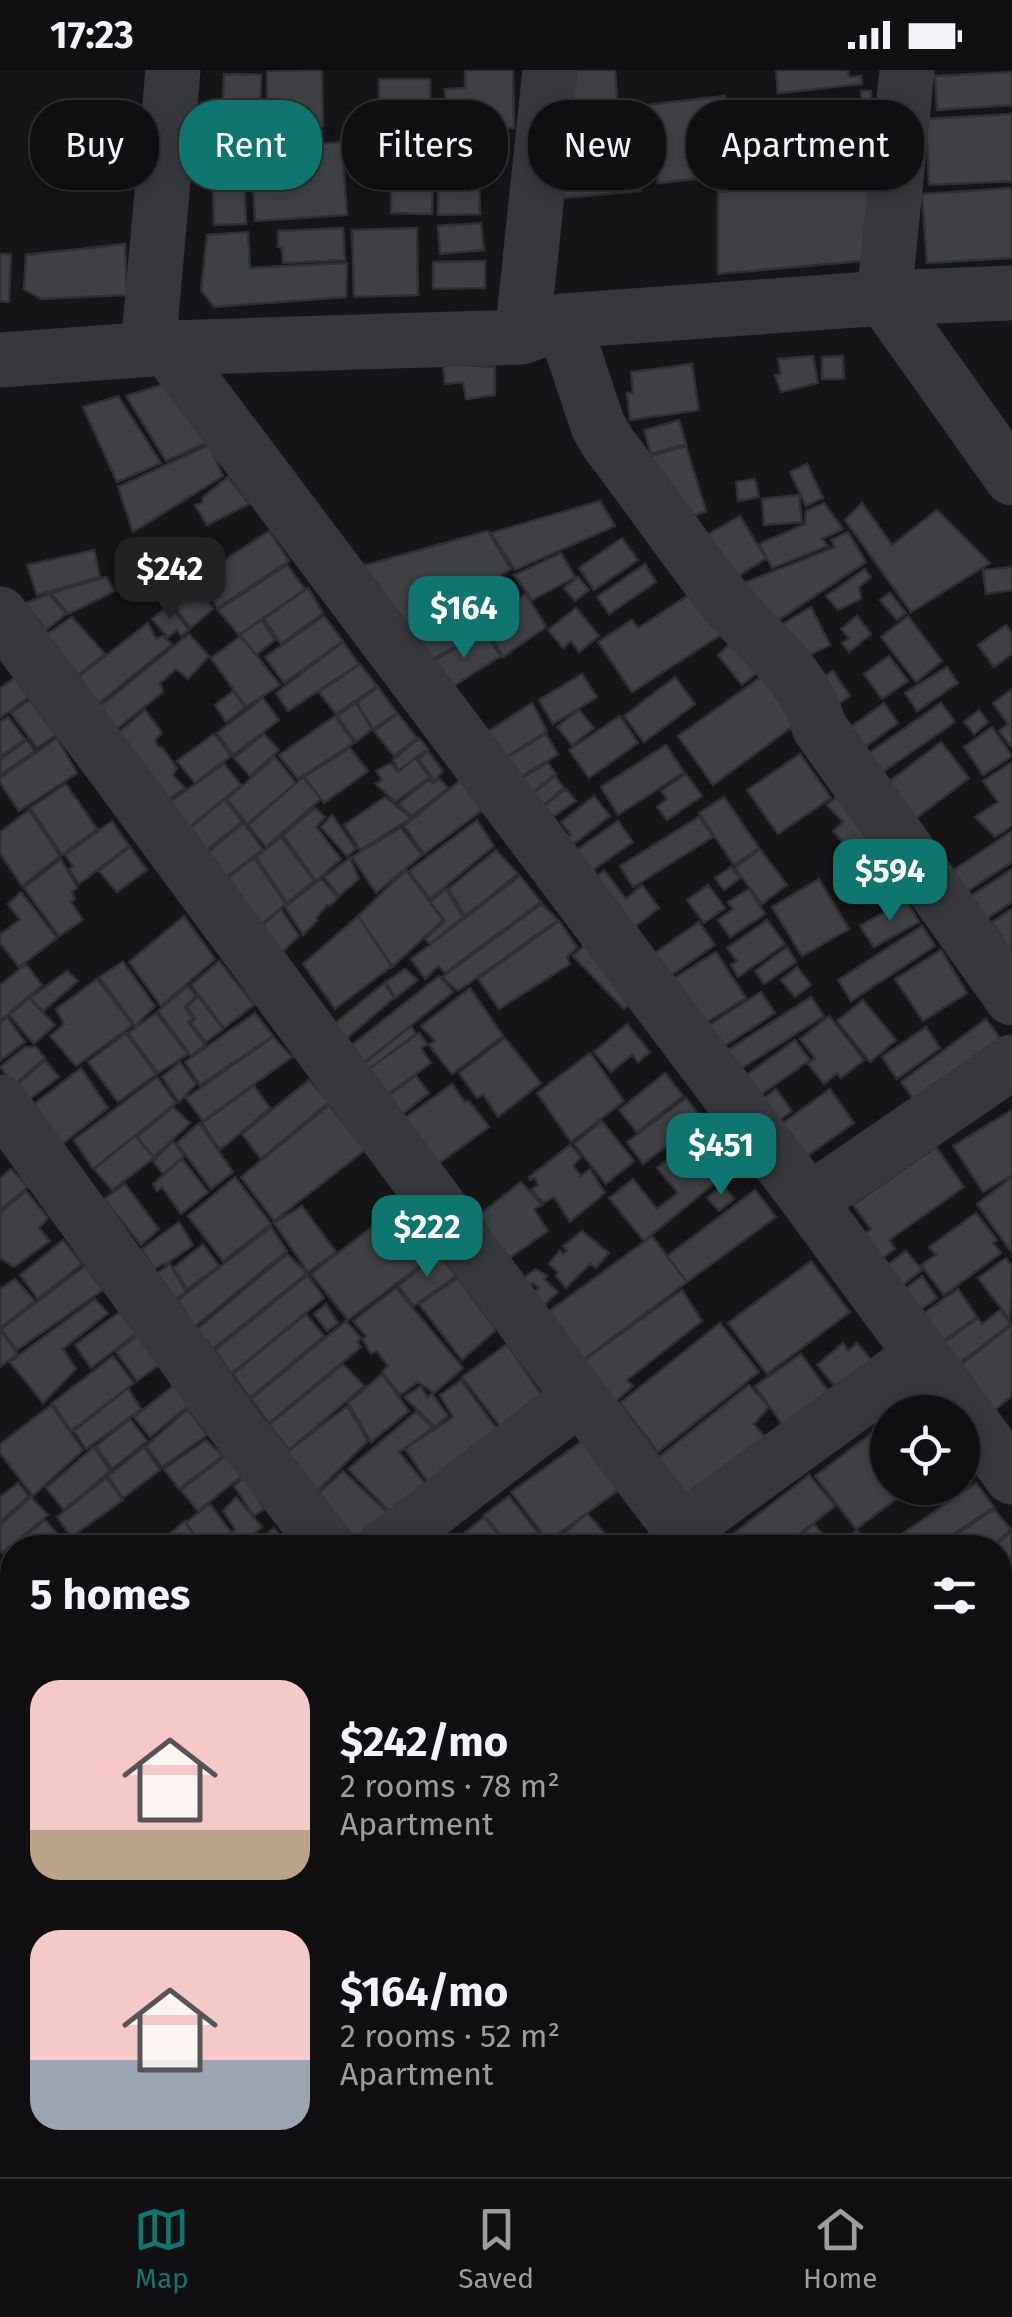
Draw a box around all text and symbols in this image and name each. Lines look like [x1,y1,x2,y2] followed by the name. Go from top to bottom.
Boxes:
[50,12,134,58] text: 17:23
[30,100,159,190] chip: Buy
[179,100,322,190] chip: Rent
[342,100,508,190] chip: Filters
[528,100,666,190] chip: New
[686,100,924,190] chip: Apartment
[111,537,229,622] pin: $242
[137,550,203,588] text: $242
[405,576,523,661] pin: $164
[430,589,498,627] text: $164
[831,839,949,924] pin: $594
[855,852,925,890] text: $594
[662,1113,780,1198] pin: $451
[688,1126,754,1164] text: $451
[368,1195,486,1280] pin: $222
[394,1208,460,1246] text: $222
[870,1395,980,1505] map controls
[870,1395,980,1505] button: locate
[927,1568,982,1623] icon: filters
[30,1570,190,1620] text: 5 homes
[340,1717,508,1767] text: $242/mo
[110,1720,230,1840] icon: home
[340,1767,560,1805] text: 2 rooms · 78 m²
[340,1805,494,1843] text: Apartment
[340,1967,508,2017] text: $164/mo
[110,1970,230,2090] icon: home
[340,2017,560,2055] text: 2 rooms · 52 m²
[340,2055,494,2093] text: Apartment
[134,2202,189,2295] tab: Map
[458,2202,534,2295] tab: Saved
[803,2202,878,2295] tab: Home

